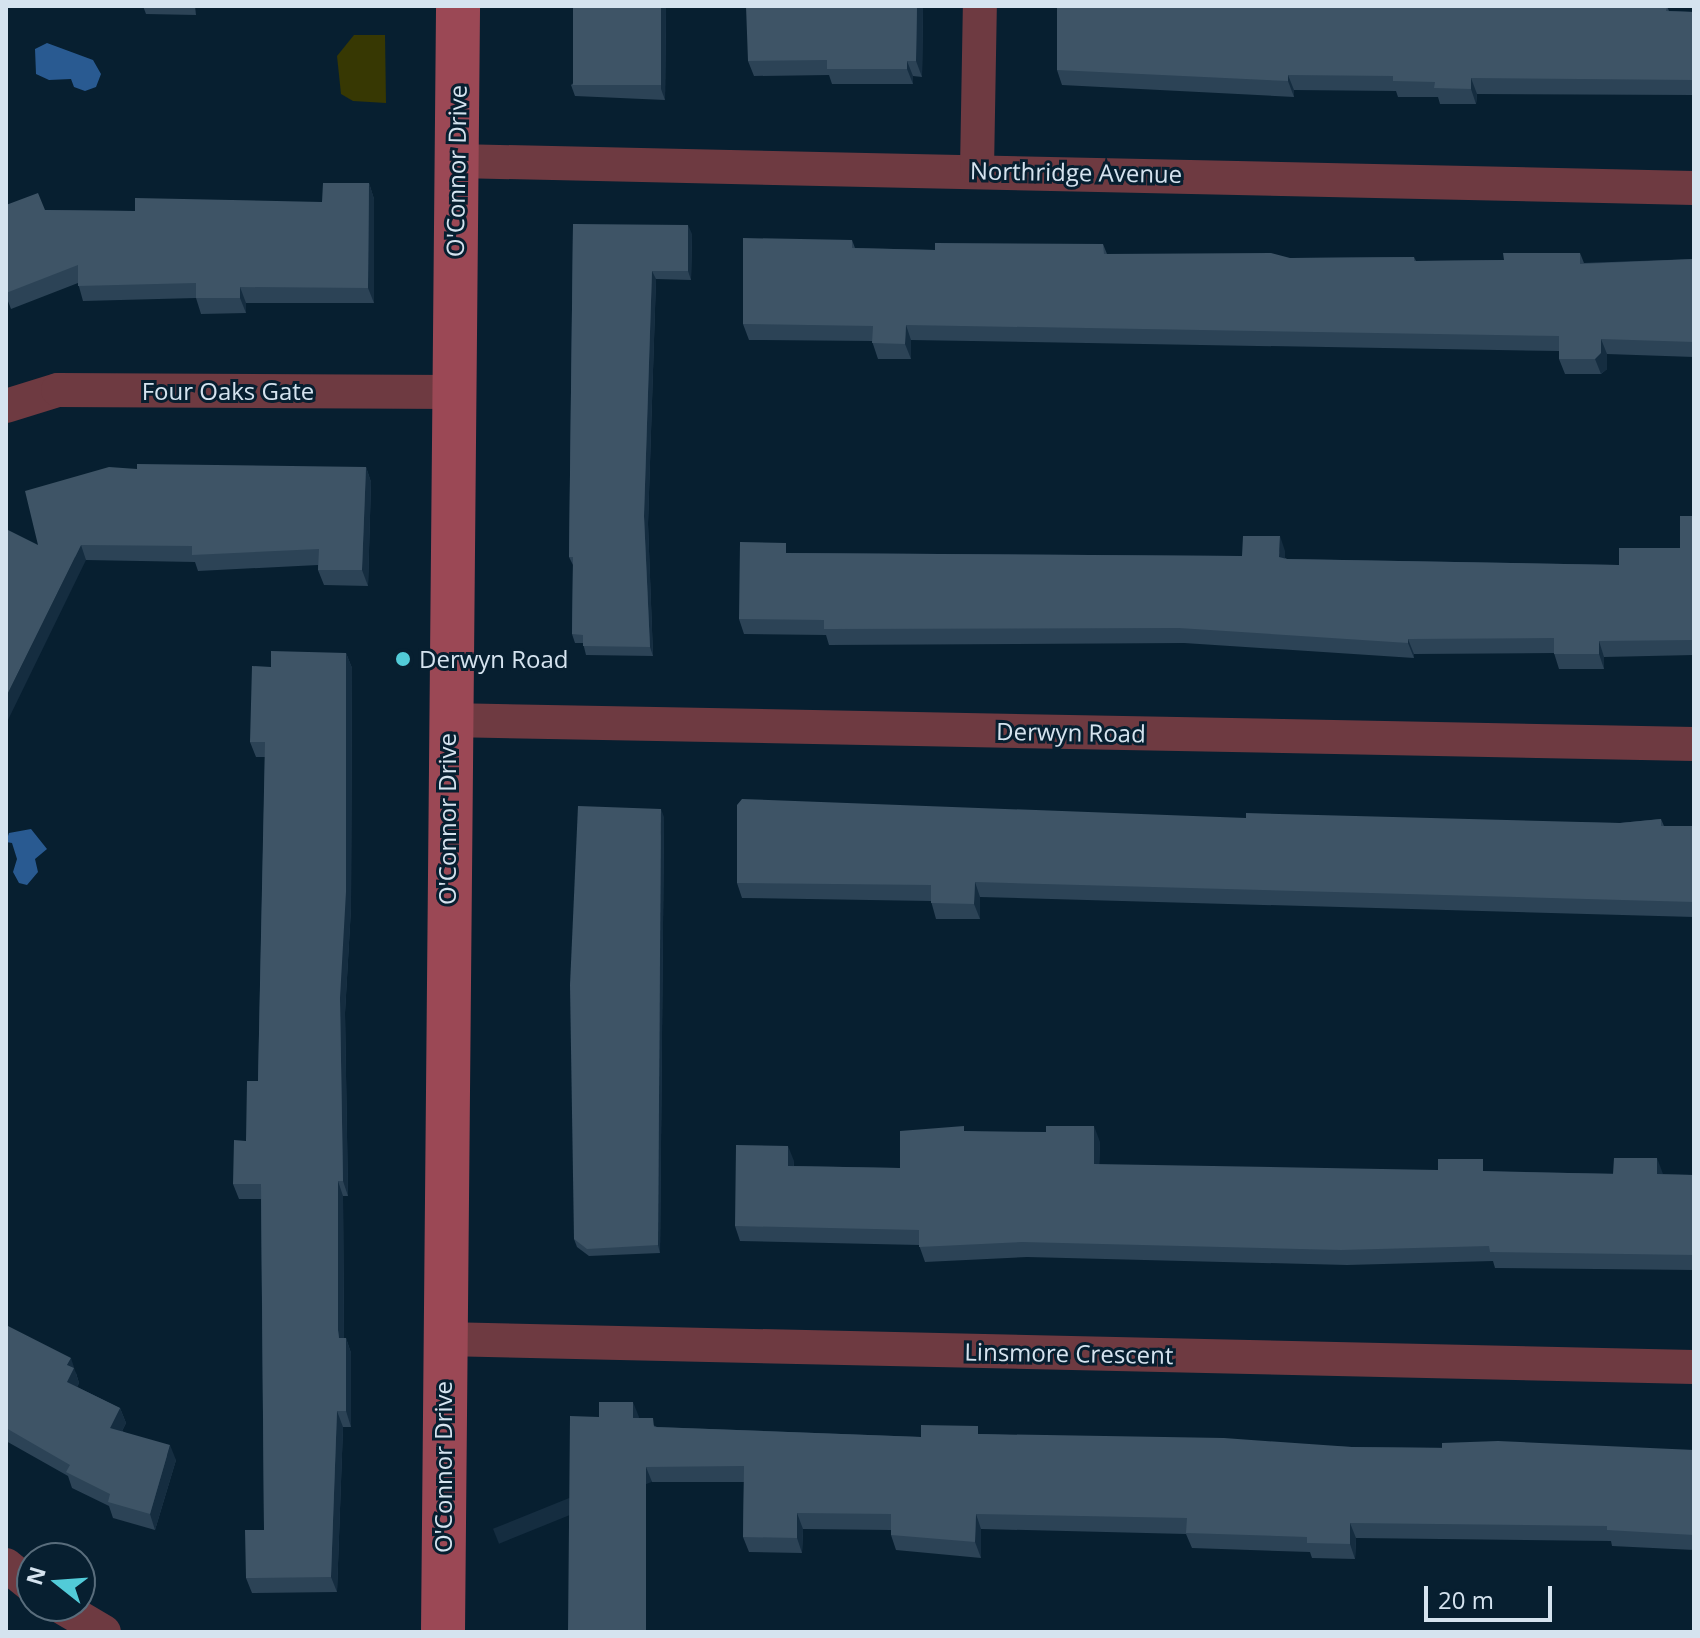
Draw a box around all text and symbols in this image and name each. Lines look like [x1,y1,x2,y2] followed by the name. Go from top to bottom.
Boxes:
[440,85,472,257] street label: O'Connor Drive
[970,156,1182,188] street label: Northridge Avenue
[142,377,314,405] street label: Four Oaks Gate
[419,645,569,673] place label: Derwyn Road
[394,650,412,668] marker: Derwyn Road
[996,716,1146,748] street label: Derwyn Road
[433,733,461,905] street label: O'Connor Drive
[964,1337,1174,1369] street label: Linsmore Crescent
[429,1381,457,1553] street label: O'Connor Drive
[16,1542,96,1622] north arrow
[18,1563,52,1589] text: N
[1428,1570,1556,1620] scale bar
[1438,1583,1494,1616] text: 20 m

